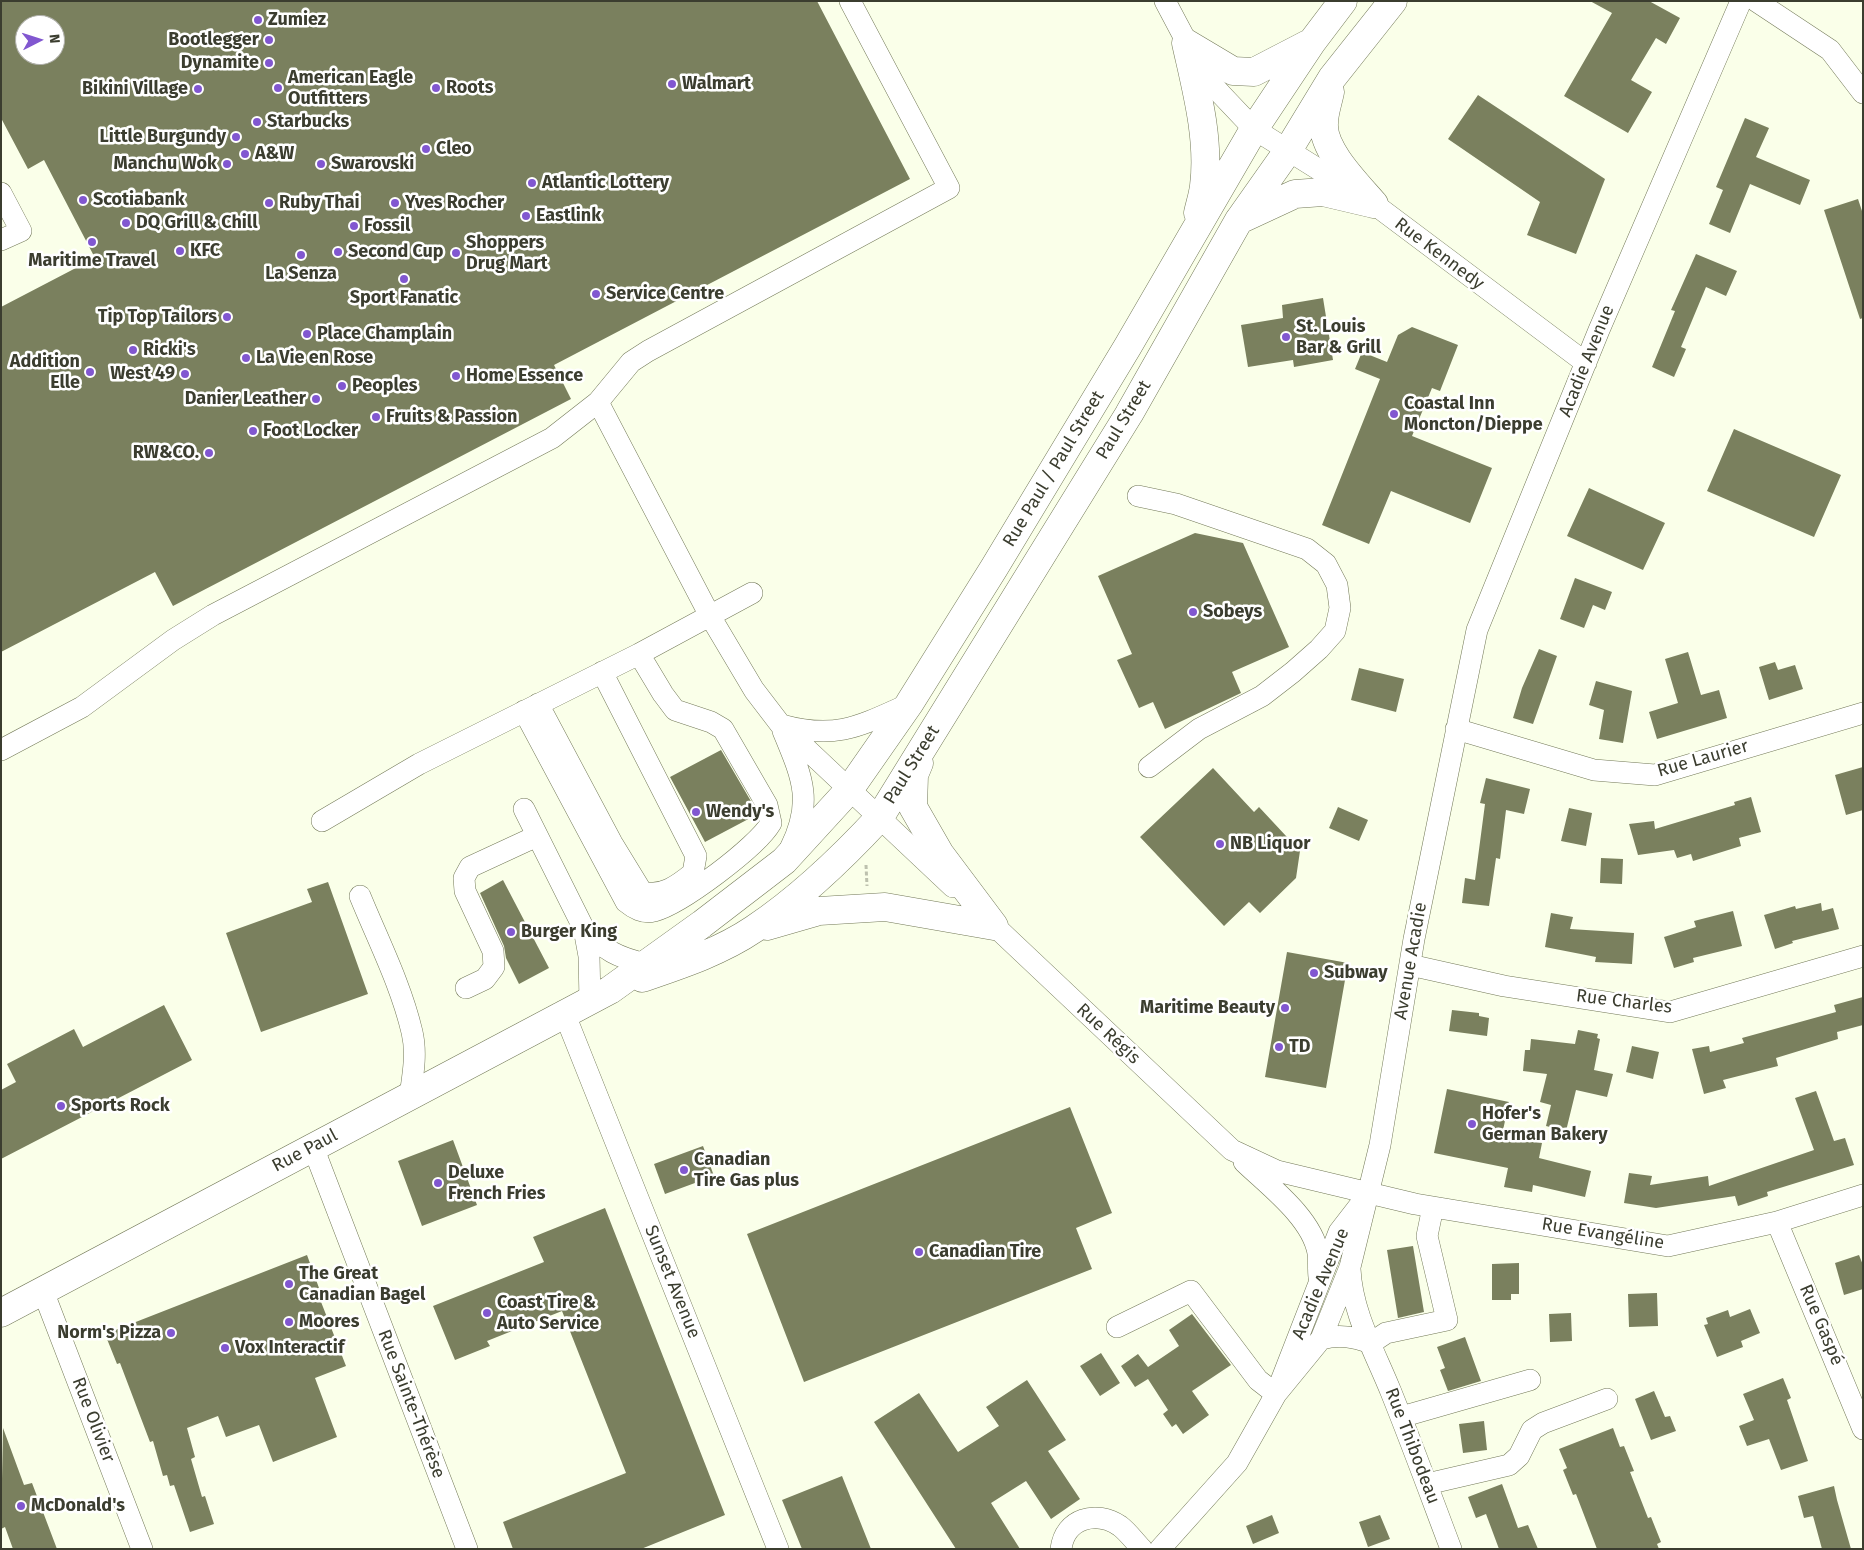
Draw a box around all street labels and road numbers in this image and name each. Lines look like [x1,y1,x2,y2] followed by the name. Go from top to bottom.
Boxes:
[1390,213,1488,295] street label: Rue Kennedy
[1555,302,1619,420] street label: Acadie Avenue
[1092,376,1156,464] street label: Paul Street
[999,387,1109,551] street label: Rue Paul / Paul Street
[879,722,945,808] street label: Paul Street
[1655,736,1751,782] street label: Rue Laurier
[1390,901,1432,1021] street label: Avenue Acadie
[1575,985,1673,1019] street label: Rue Charles
[1072,999,1144,1069] street label: Rue Régis
[269,1125,341,1177] street label: Rue Paul
[1540,1214,1666,1254] street label: Rue Evangéline
[639,1222,705,1342] street label: Sunset Avenue
[1288,1225,1354,1343] street label: Acadie Avenue
[1794,1281,1848,1369] street label: Rue Gaspé
[373,1327,449,1481] street label: Rue Sainte-Thérèse
[67,1374,119,1466] street label: Rue Olivier
[1380,1385,1444,1507] street label: Rue Thibodeau

